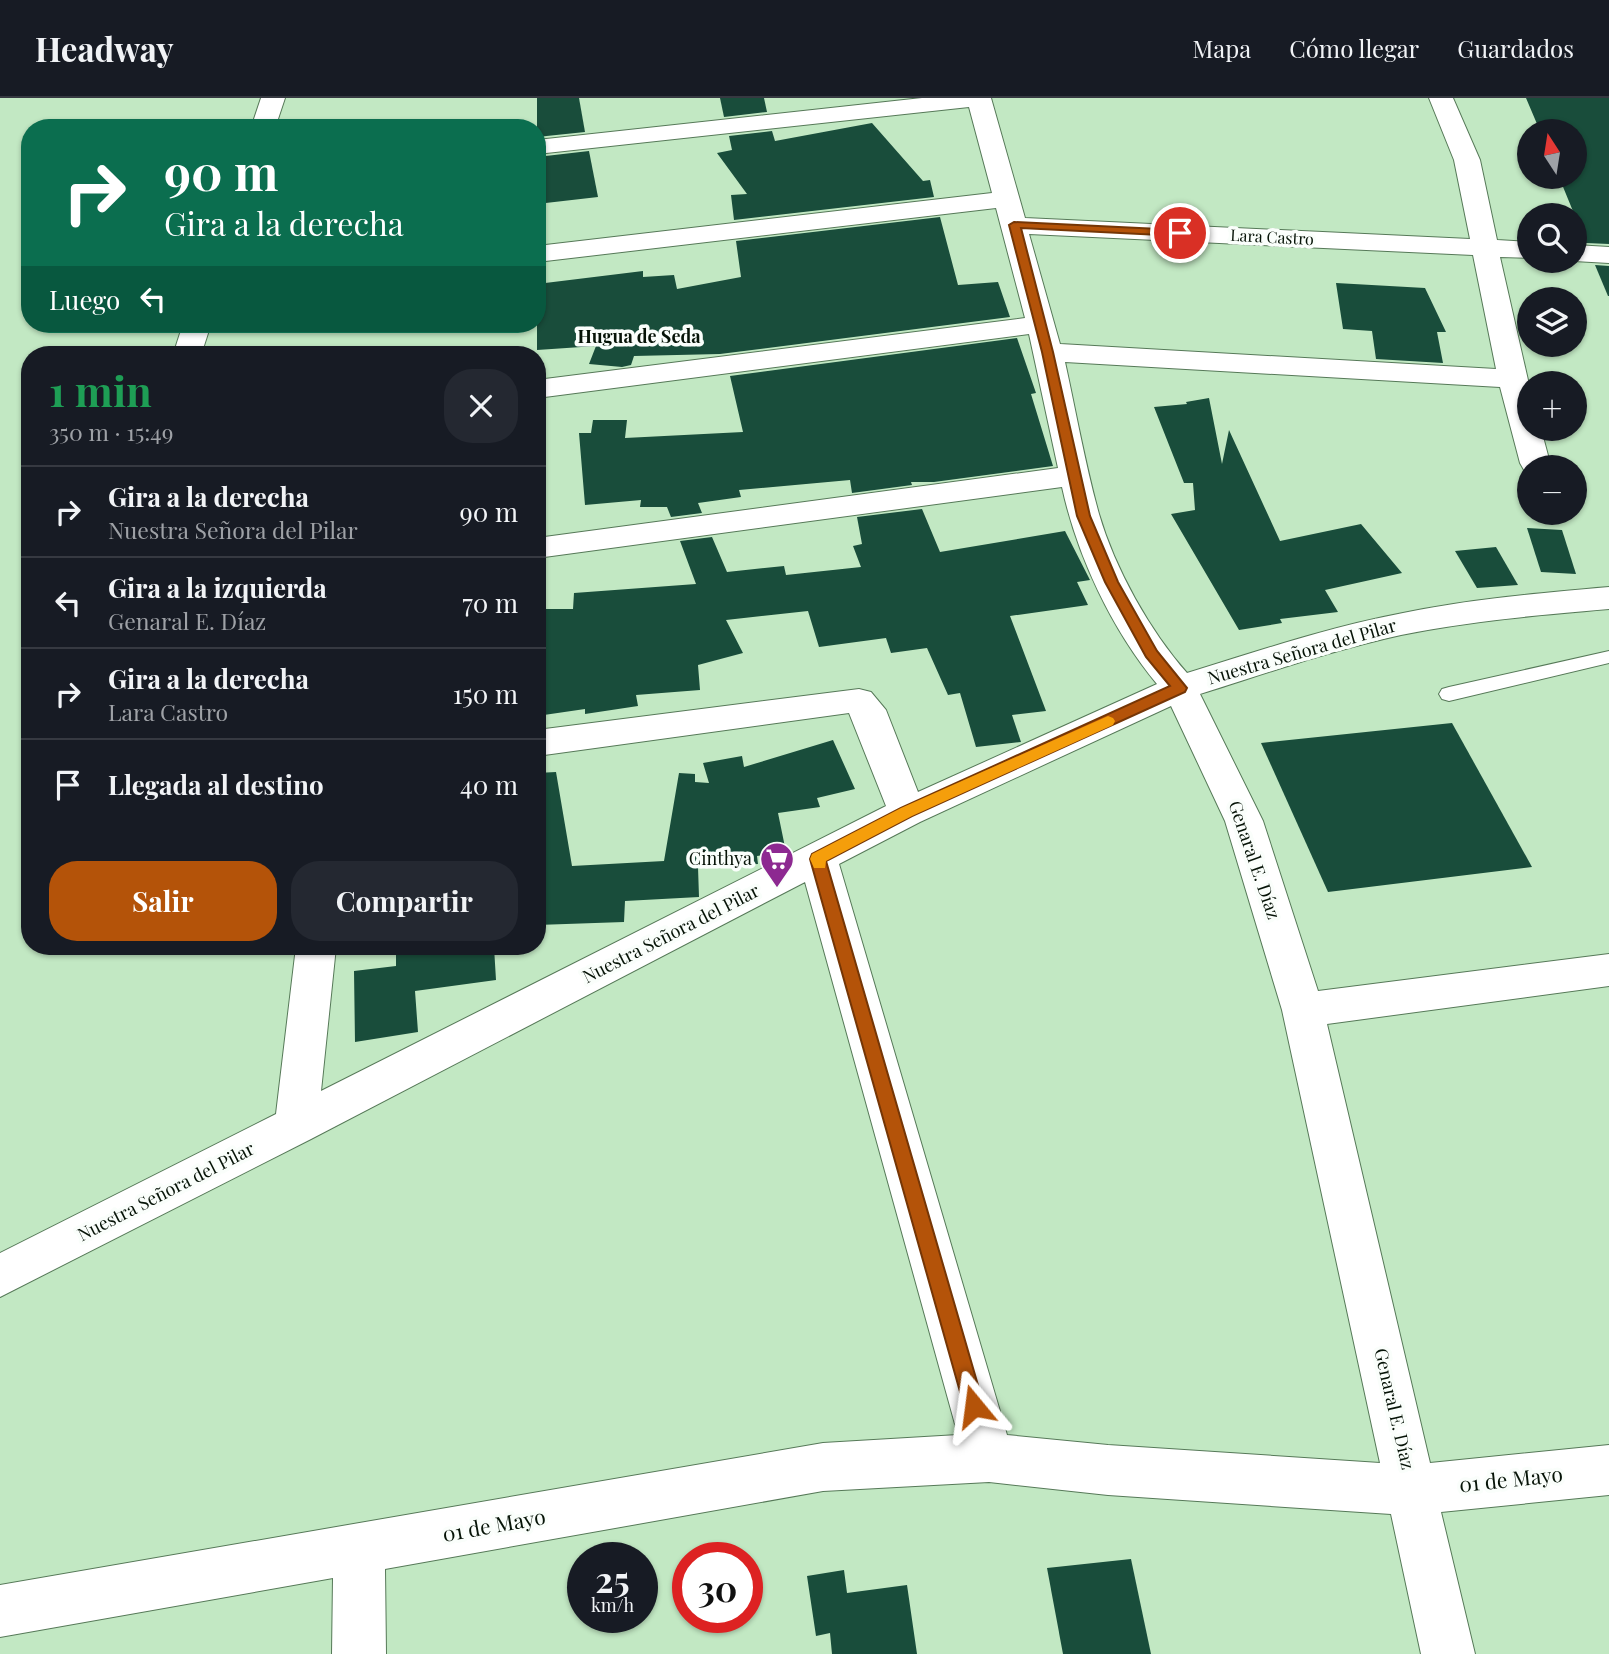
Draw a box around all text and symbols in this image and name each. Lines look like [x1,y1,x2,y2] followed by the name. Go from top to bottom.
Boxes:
[35,26,174,70] text: Headway
[1193,32,1251,64] text: Mapa
[1289,32,1419,64] text: Cómo llegar
[1457,32,1574,64] text: Guardados
[1517,119,1587,189] north arrow
[1517,119,1587,525] map controls
[164,138,278,203] text: 90 m
[49,147,140,238] icon: right
[164,201,404,244] text: Gira a la derecha
[1150,203,1210,263] pin
[1517,203,1587,273] button: search
[1161,214,1199,252] icon: arrive
[1230,224,1315,249] street label: Lara Castro
[134,280,172,318] icon: left
[49,282,120,317] text: Luego
[1517,287,1587,357] button: layers
[577,324,701,348] district label: Hugua de Seda
[49,362,152,418] text: 1 min
[444,369,518,443] button: close
[1517,371,1587,441] button: +
[49,416,173,447] text: 350 m · 15:49
[1517,455,1587,525] button: −
[108,479,309,514] text: Gira a la derecha
[49,493,87,531] icon: right
[460,494,518,529] text: 90 m
[108,514,358,545] text: Nuestra Señora del Pilar
[108,570,327,605] text: Gira a la izquierda
[49,584,87,622] icon: left
[462,585,518,620] text: 70 m
[108,605,266,636] text: Genaral E. Díaz
[1204,613,1399,690] street label: Nuestra Señora del Pilar
[108,661,309,696] text: Gira a la derecha
[49,675,87,713] icon: right
[453,676,518,711] text: 150 m
[108,696,228,727] text: Lara Castro
[49,766,87,804] icon: arrive
[108,767,324,802] text: Llegada al destino
[460,767,518,802] text: 40 m
[1223,797,1286,922] street label: Genaral E. Díaz
[758,840,796,889] supermarket icon: Cinthya
[689,846,752,870] place label: Cinthya
[49,861,277,941] button: Salir
[291,861,518,941] button: Compartir
[578,878,763,988] street label: Nuestra Señora del Pilar
[73,1136,258,1246] street label: Nuestra Señora del Pilar
[1369,1346,1421,1472] street label: Genaral E. Díaz
[937,1369,1011,1443] position arrow
[1458,1459,1564,1497] street label: 01 de Mayo
[440,1501,547,1547] street label: 01 de Mayo
[672,1542,763,1633] speed limit sign: 30
[595,1555,630,1602] text: 25
[591,1593,634,1617] text: km/h

